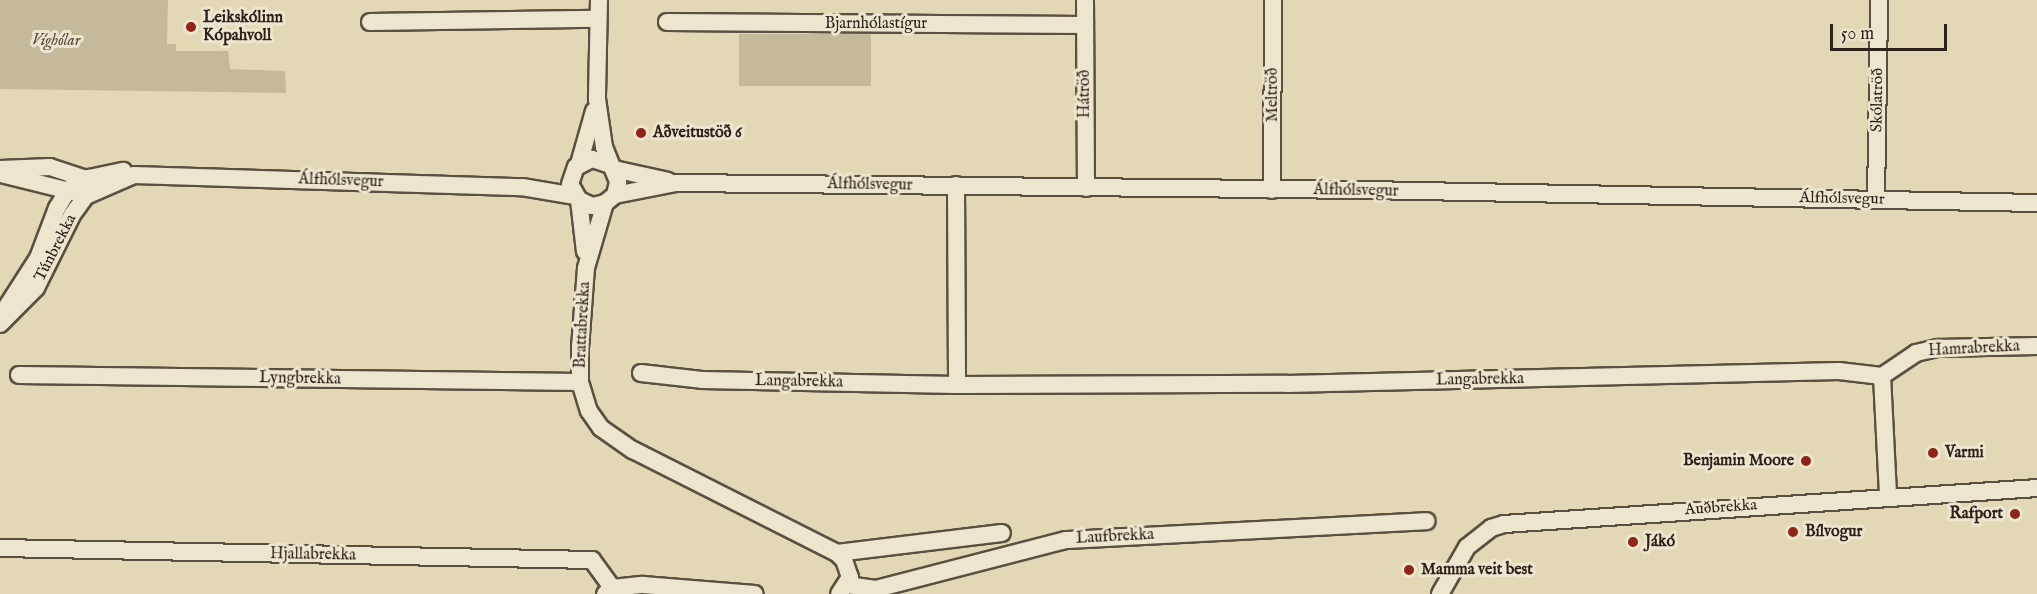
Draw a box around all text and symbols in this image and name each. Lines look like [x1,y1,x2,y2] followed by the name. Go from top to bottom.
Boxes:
[203,8,283,46] place label: Leikskólinn Kópahvoll
[1833,12,1950,50] scale bar
[825,14,927,34] street label: Bjarnhólastígur
[184,20,198,34] marker: Leikskólinn Kópahvoll
[1841,23,1874,46] text: 50 m
[32,31,80,51] park label: Víghólar
[1263,68,1283,122] street label: Meltröð
[1868,68,1888,132] street label: Skólatröð
[1075,70,1095,118] street label: Hátröð
[653,123,742,143] place label: Aðveitustöð 6
[634,126,648,140] marker: Aðveitustöð 6
[298,170,384,192] street label: Álfhólsvegur
[827,175,913,195] street label: Álfhólsvegur
[1313,181,1399,201] street label: Álfhólsvegur
[1799,189,1885,209] street label: Álfhólsvegur
[31,211,81,285] street label: Túnbrekka
[571,281,595,369] street label: Brattabrekka
[1928,337,2020,361] street label: Hamrabrekka
[259,369,341,389] street label: Lyngbrekka
[1436,370,1524,390] street label: Langabrekka
[755,372,843,392] street label: Langabrekka
[1945,443,1984,463] place label: Varmi
[1926,446,1940,460] marker: Varmi
[1683,451,1794,471] place label: Benjamin Moore
[1799,454,1813,468] marker: Benjamin Moore
[1684,496,1758,520] street label: Auðbrekka
[1950,504,2003,524] place label: Rafport
[2008,507,2022,521] marker: Rafport
[1805,522,1862,542] place label: Bílvogur
[1075,525,1155,549] street label: Laufbrekka
[1786,525,1800,539] marker: Bílvogur
[1645,532,1675,552] place label: Jákó
[1626,535,1640,549] marker: Jákó
[270,545,356,565] street label: Hjallabrekka
[1421,560,1533,580] place label: Mamma veit best
[1402,563,1416,577] marker: Mamma veit best

